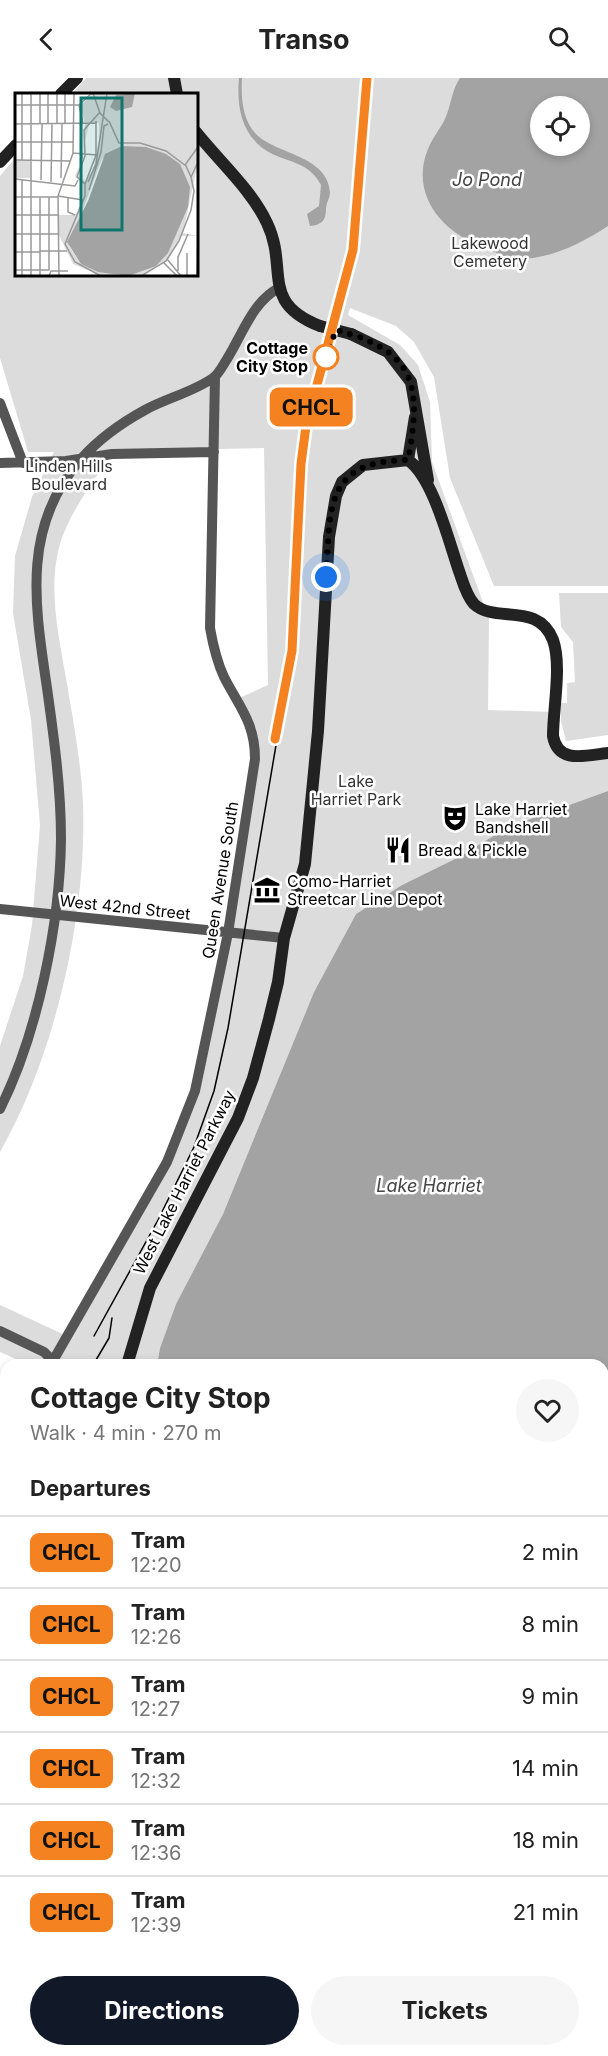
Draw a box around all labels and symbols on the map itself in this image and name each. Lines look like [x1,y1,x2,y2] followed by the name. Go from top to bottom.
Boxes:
[15,93,198,276] inset map
[452,169,522,190] water label: Jo Pond
[451,233,529,271] park label: Lakewood Cemetery
[236,338,308,376] place label: Cottage City Stop
[313,344,339,370] marker: Cottage City Stop
[269,388,353,426] line badge: CHCL
[25,456,113,494] park label: Linden Hills Boulevard
[311,562,341,592] your location
[311,771,402,809] park label: Lake Harriet Park
[475,799,567,837] place label: Lake Harriet Bandshell
[198,800,242,960] street label: Queen Avenue South
[440,803,470,833] theatre icon: Lake Harriet Bandshell
[383,835,413,865] restaurant icon: Bread & Pickle
[418,840,527,860] place label: Bread & Pickle
[287,871,443,909] place label: Como-Harriet Streetcar Line Depot
[252,875,282,905] museum icon: Como-Harriet Streetcar Line Depot
[59,890,191,924] street label: West 42nd Street
[129,1086,239,1278] street label: West Lake Harriet Parkway
[376,1175,483,1196] water label: Lake Harriet

